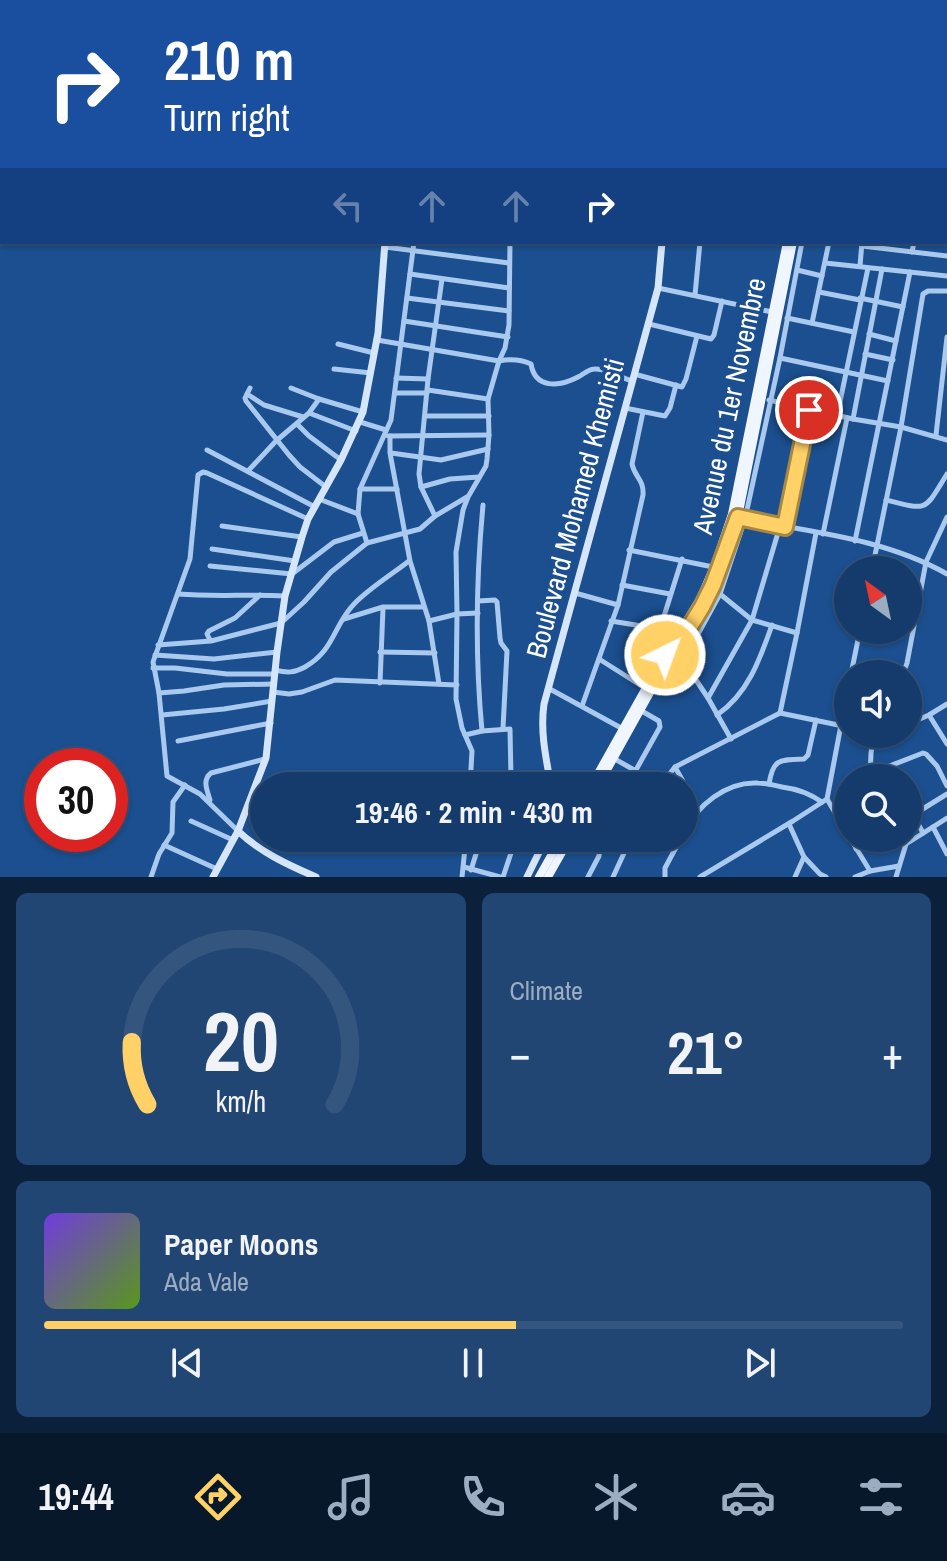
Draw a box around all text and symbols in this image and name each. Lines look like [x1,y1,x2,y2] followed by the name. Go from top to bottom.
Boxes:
[164,22,294,97] text: 210 m
[32,32,136,136] icon: right
[164,94,289,142] text: Turn right
[326,184,370,228] icon: left
[410,184,454,228] icon: ahead
[494,184,538,228] icon: ahead
[578,184,622,228] icon: right
[683,274,775,539] street label: Avenue du 1er Novembre
[517,354,633,662] street label: Boulevard Mohamed Khemisti
[775,376,843,444] pin
[787,388,831,432] icon: arrive
[834,556,922,644] north arrow
[834,556,922,852] map controls
[623,613,707,697] position arrow
[834,660,922,748] button: sound
[24,748,128,852] speed limit sign: 30
[834,764,922,852] button: search
[355,792,593,832] text: 19:46 · 2 min · 430 m
[510,973,583,1008] text: Climate
[203,985,279,1097] text: 20
[667,1012,746,1093] text: 21°
[510,1023,531,1083] text: −
[882,1023,903,1083] text: +
[215,1082,266,1121] text: km/h
[164,1224,318,1264] text: Paper Moons
[164,1264,249,1299] text: Ada Vale
[165,1341,209,1385] icon: previous
[451,1341,495,1385] icon: pause
[738,1341,782,1385] icon: next
[190,1469,246,1525] icon: directions
[323,1469,379,1525] icon: music
[455,1469,511,1525] icon: phone
[588,1469,644,1525] icon: climate
[720,1469,776,1525] icon: car
[853,1469,909,1525] icon: filters
[38,1473,114,1521] text: 19:44

